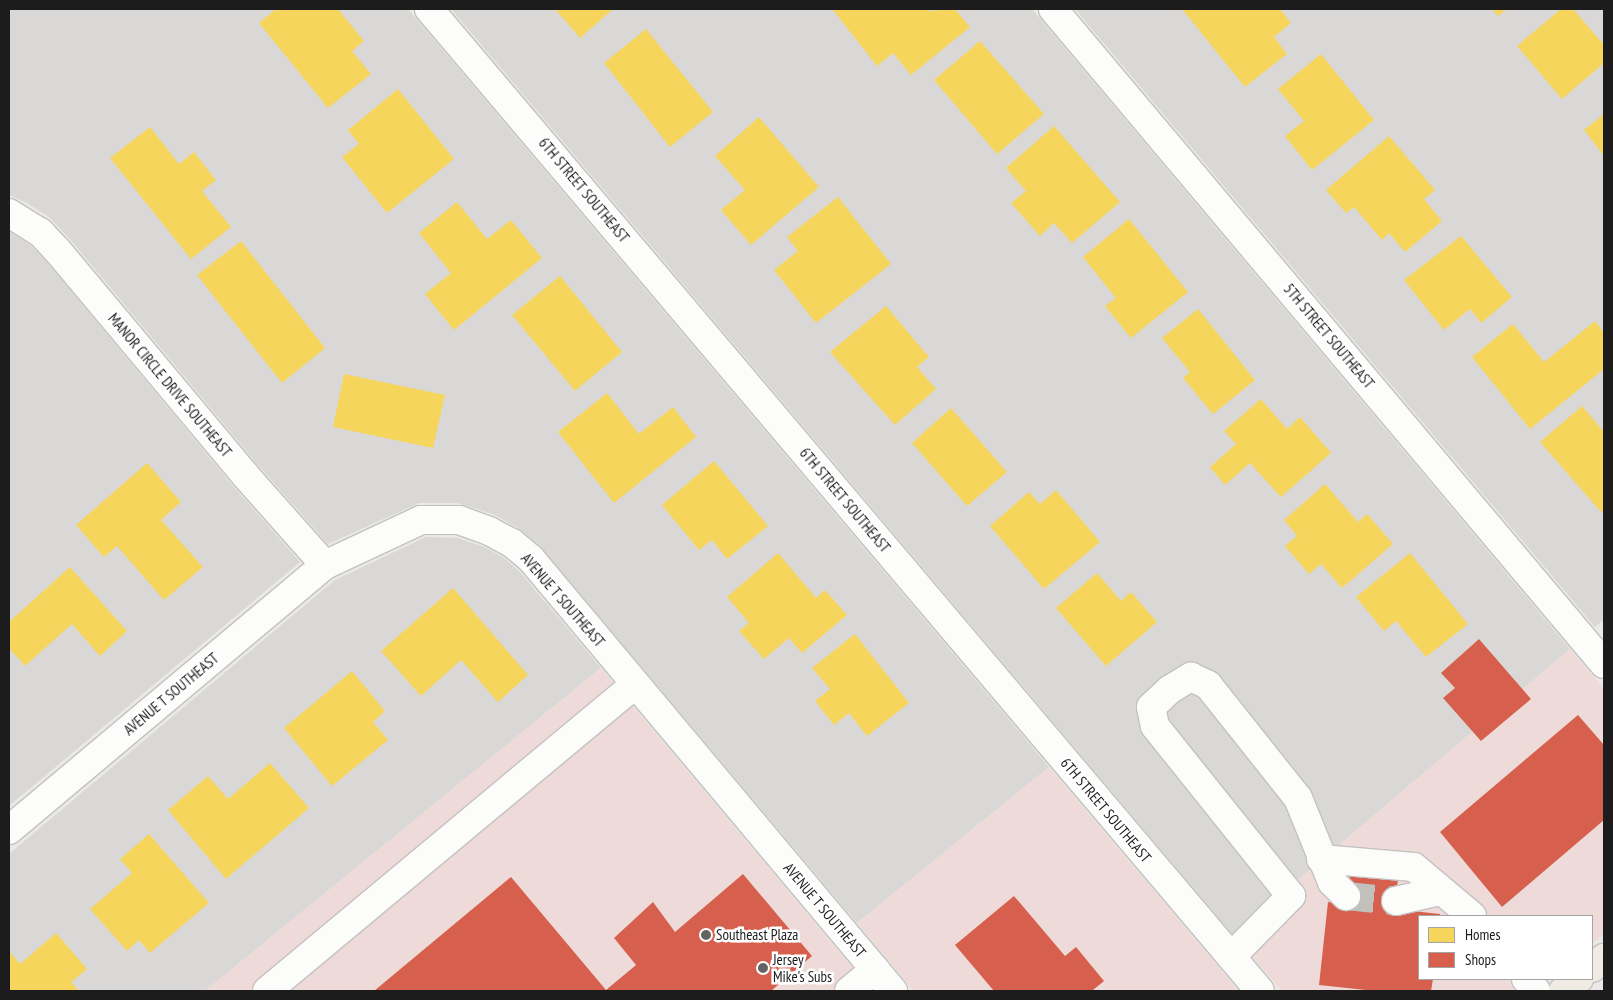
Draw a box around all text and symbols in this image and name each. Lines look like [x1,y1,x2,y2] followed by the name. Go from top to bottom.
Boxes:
[535,134,633,246] street label: 6TH STREET SOUTHEAST
[1280,280,1378,392] street label: 5TH STREET SOUTHEAST
[105,309,235,461] street label: MANOR CIRCLE DRIVE SOUTHEAST
[796,444,894,556] street label: 6TH STREET SOUTHEAST
[517,549,609,651] street label: AVENUE T SOUTHEAST
[120,649,222,739] street label: AVENUE T SOUTHEAST
[1057,754,1155,866] street label: 6TH STREET SOUTHEAST
[780,859,870,961] street label: AVENUE T SOUTHEAST
[1418,915,1593,980] legend
[1465,925,1501,944] text: Homes
[716,926,798,944] place label: Southeast Plaza
[700,929,712,941] marker: Southeast Plaza
[773,950,832,985] place label: Jersey Mike's Subs
[1465,950,1496,969] text: Shops
[757,962,769,974] marker: Jersey Mike's Subs

